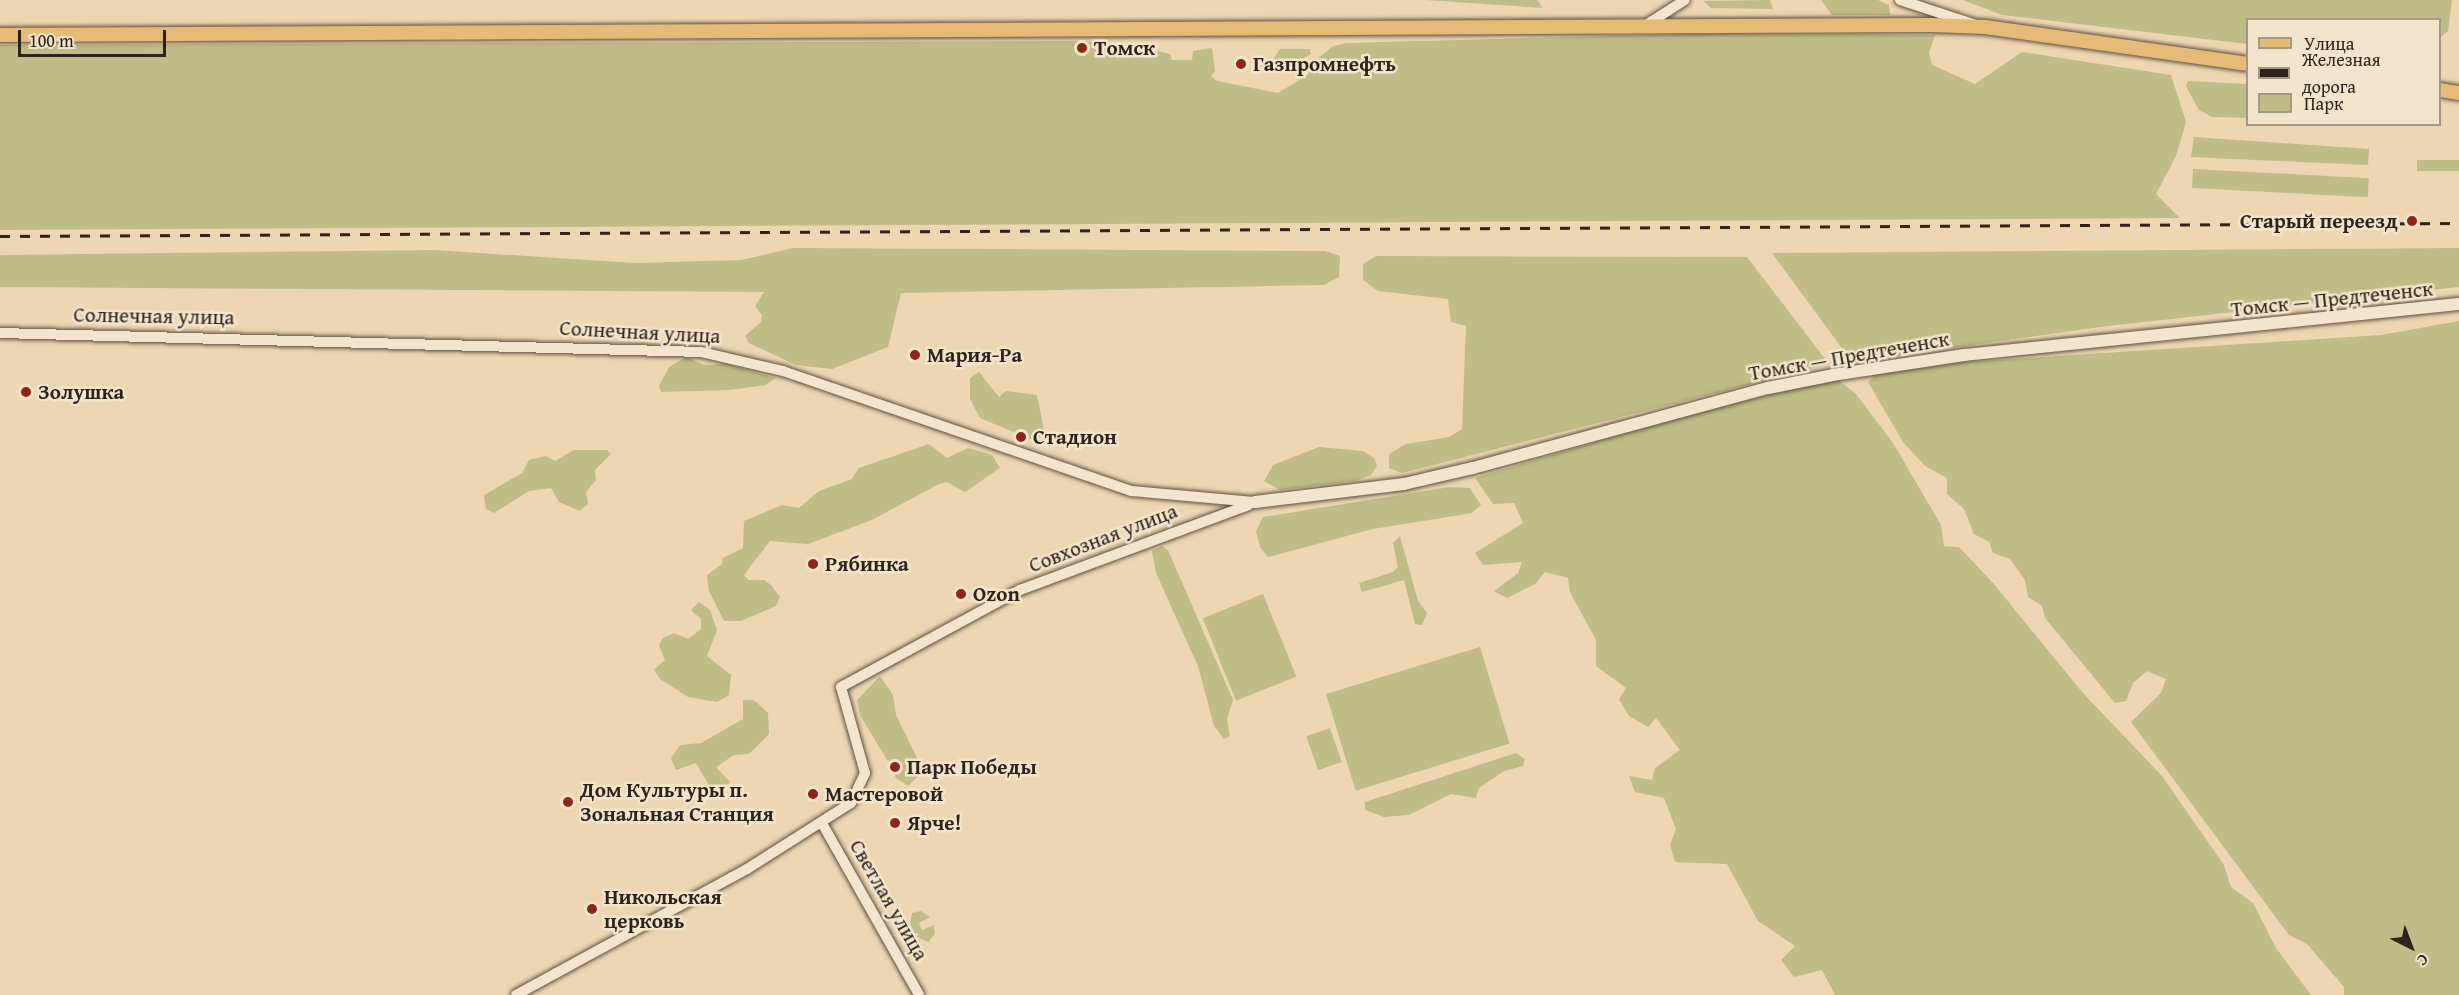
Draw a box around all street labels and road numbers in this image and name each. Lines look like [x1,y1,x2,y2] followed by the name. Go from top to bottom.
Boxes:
[2230,276,2434,322] street label: Томск — Предтеченск
[73,302,235,330] street label: Солнечная улица
[559,315,721,349] street label: Солнечная улица
[1747,326,1951,386] street label: Томск — Предтеченск
[1025,498,1181,578] street label: Совхозная улица
[844,835,934,965] street label: Светлая улица

